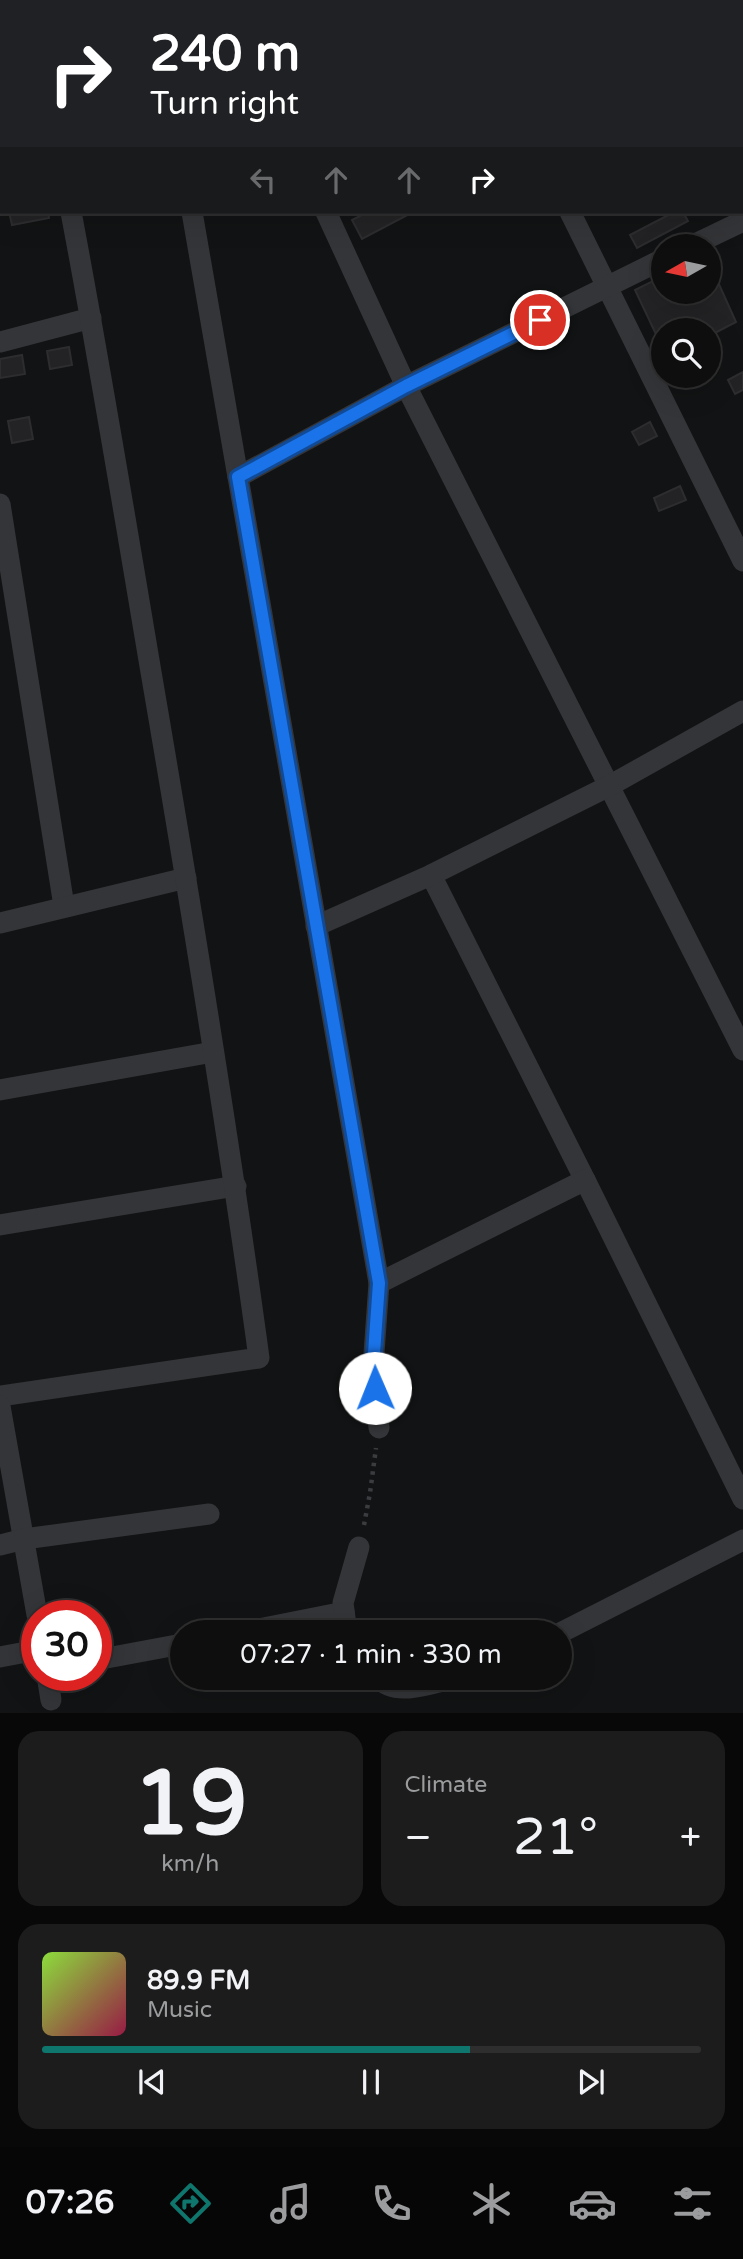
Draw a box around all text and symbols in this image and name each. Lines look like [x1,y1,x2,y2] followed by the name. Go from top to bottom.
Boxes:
[150,25,300,84] text: 240 m
[35,28,126,119] icon: right
[150,85,299,123] text: Turn right
[244,161,282,199] icon: left
[317,161,355,199] icon: ahead
[390,161,428,199] icon: ahead
[463,161,501,199] icon: right
[651,234,721,304] north arrow
[651,234,721,388] map controls
[510,290,570,350] pin
[521,301,559,339] icon: arrive
[651,318,721,388] button: search
[338,1351,412,1425] position arrow
[21,1600,112,1691] speed limit sign: 30
[240,1639,502,1670] text: 07:27 · 1 min · 330 m
[133,1749,247,1859] text: 19
[405,1771,487,1799] text: Climate
[513,1806,598,1869] text: 21°
[405,1815,432,1861] text: −
[680,1815,701,1861] text: +
[161,1850,219,1878] text: km/h
[147,1965,250,1996] text: 89.9 FM
[147,1996,212,2024] text: Music
[133,2063,171,2101] icon: previous
[352,2063,390,2101] icon: pause
[572,2063,610,2101] icon: next
[166,2179,215,2228] icon: directions
[266,2179,315,2228] icon: music
[367,2179,416,2228] icon: phone
[467,2179,516,2228] icon: climate
[568,2179,617,2228] icon: car
[668,2179,717,2228] icon: filters
[26,2184,114,2222] text: 07:26

